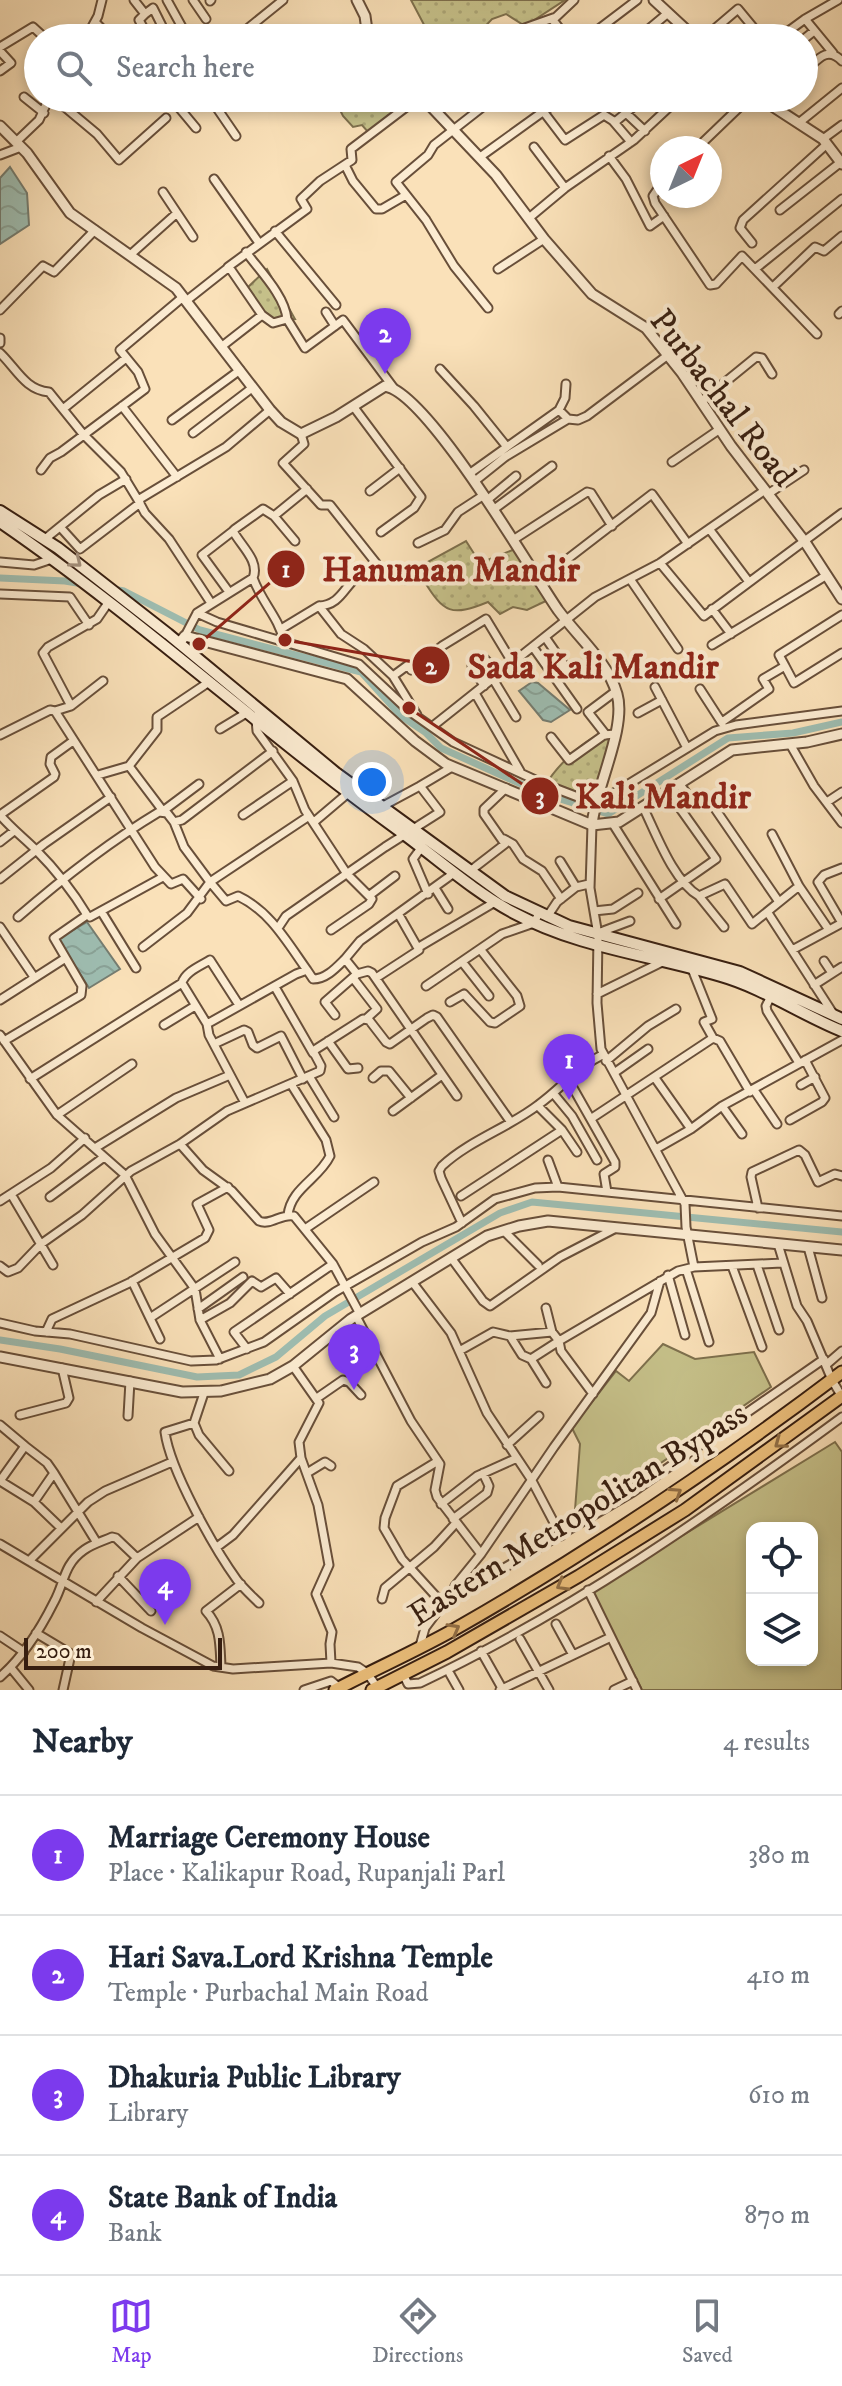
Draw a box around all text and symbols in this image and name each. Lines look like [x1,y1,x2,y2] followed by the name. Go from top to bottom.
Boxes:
[24,24,818,112] search box
[52,46,96,90] icon: search
[116,50,255,87] text: Search here
[650,136,722,208] north arrow
[640,301,805,495] street label: Purbachal Road
[359,308,411,374] pin: 2
[266,539,596,599] callout: Hanuman Mandir
[322,548,581,593] text: Hanuman Mandir
[67,553,82,567] one-way arrow
[282,555,291,585] text: 1
[411,635,734,695] callout: Sada Kali Mandir
[467,645,719,690] text: Sada Kali Mandir
[425,652,438,682] text: 2
[352,762,392,802] your location
[520,766,767,826] callout: Kali Mandir
[575,775,752,820] text: Kali Mandir
[536,782,545,812] text: 3
[543,1034,595,1100] pin: 1
[328,1324,380,1390] pin: 3
[401,1393,755,1636] street label: Eastern Metropolitan Bypass
[774,1433,788,1447] one-way arrow
[667,1487,682,1502] one-way arrow
[746,1522,818,1666] map controls
[746,1522,818,1594] button: locate
[139,1559,191,1625] pin: 4
[557,1575,571,1591] one-way arrow
[746,1594,818,1666] button: layers
[446,1623,460,1638] one-way arrow
[24,1634,222,1670] scale bar
[36,1638,92,1665] text: 200 m
[32,1721,133,1763] text: Nearby
[723,1726,810,1759] text: 4 results
[108,1820,430,1857] text: Marriage Ceremony House
[53,1839,63,1872] text: 1
[748,1839,810,1872] text: 380 m
[108,1857,505,1890] text: Place · Kalikapur Road, Rupanjali Parl
[108,1940,493,1977] text: Hari Sava.Lord Krishna Temple
[52,1959,64,1992] text: 2
[746,1959,810,1992] text: 410 m
[108,1977,429,2010] text: Temple · Purbachal Main Road
[108,2060,400,2097] text: Dhakuria Public Library
[53,2079,63,2112] text: 3
[748,2079,810,2112] text: 610 m
[108,2097,188,2130] text: Library
[108,2180,337,2217] text: State Bank of India
[51,2199,65,2232] text: 4
[744,2199,810,2232] text: 870 m
[108,2217,162,2250] text: Bank
[109,2294,153,2369] tab: Map
[372,2294,463,2369] tab: Directions
[682,2294,733,2369] tab: Saved

